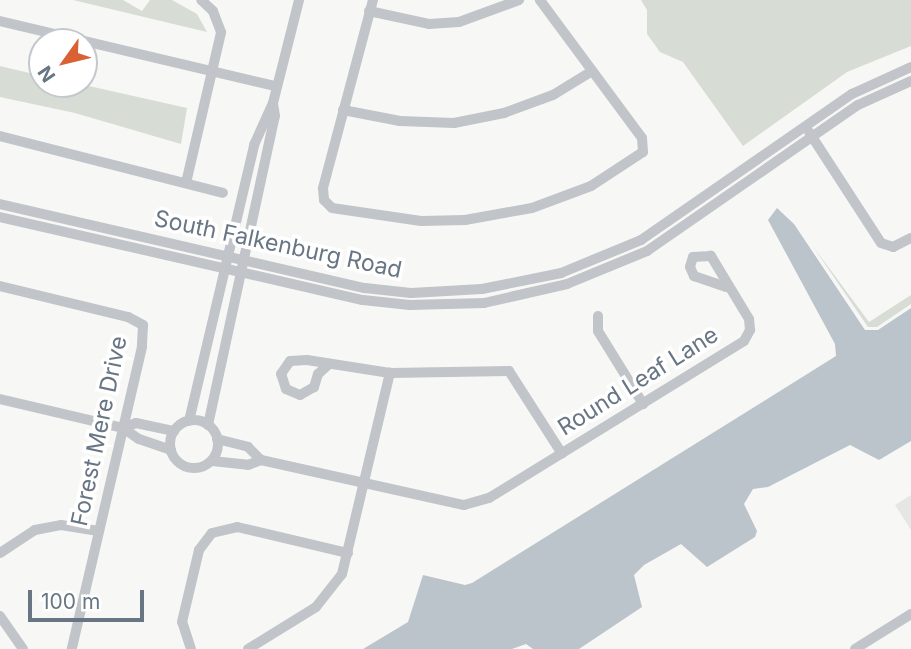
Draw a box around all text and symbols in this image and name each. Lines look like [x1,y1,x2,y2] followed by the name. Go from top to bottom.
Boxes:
[28,28,98,98] north arrow
[33,61,60,86] text: N
[152,204,404,284] street label: South Falkenburg Road
[553,321,723,441] street label: Round Leaf Lane
[65,333,133,529] street label: Forest Mere Drive
[32,576,147,620] scale bar
[41,589,100,614] text: 100 m

